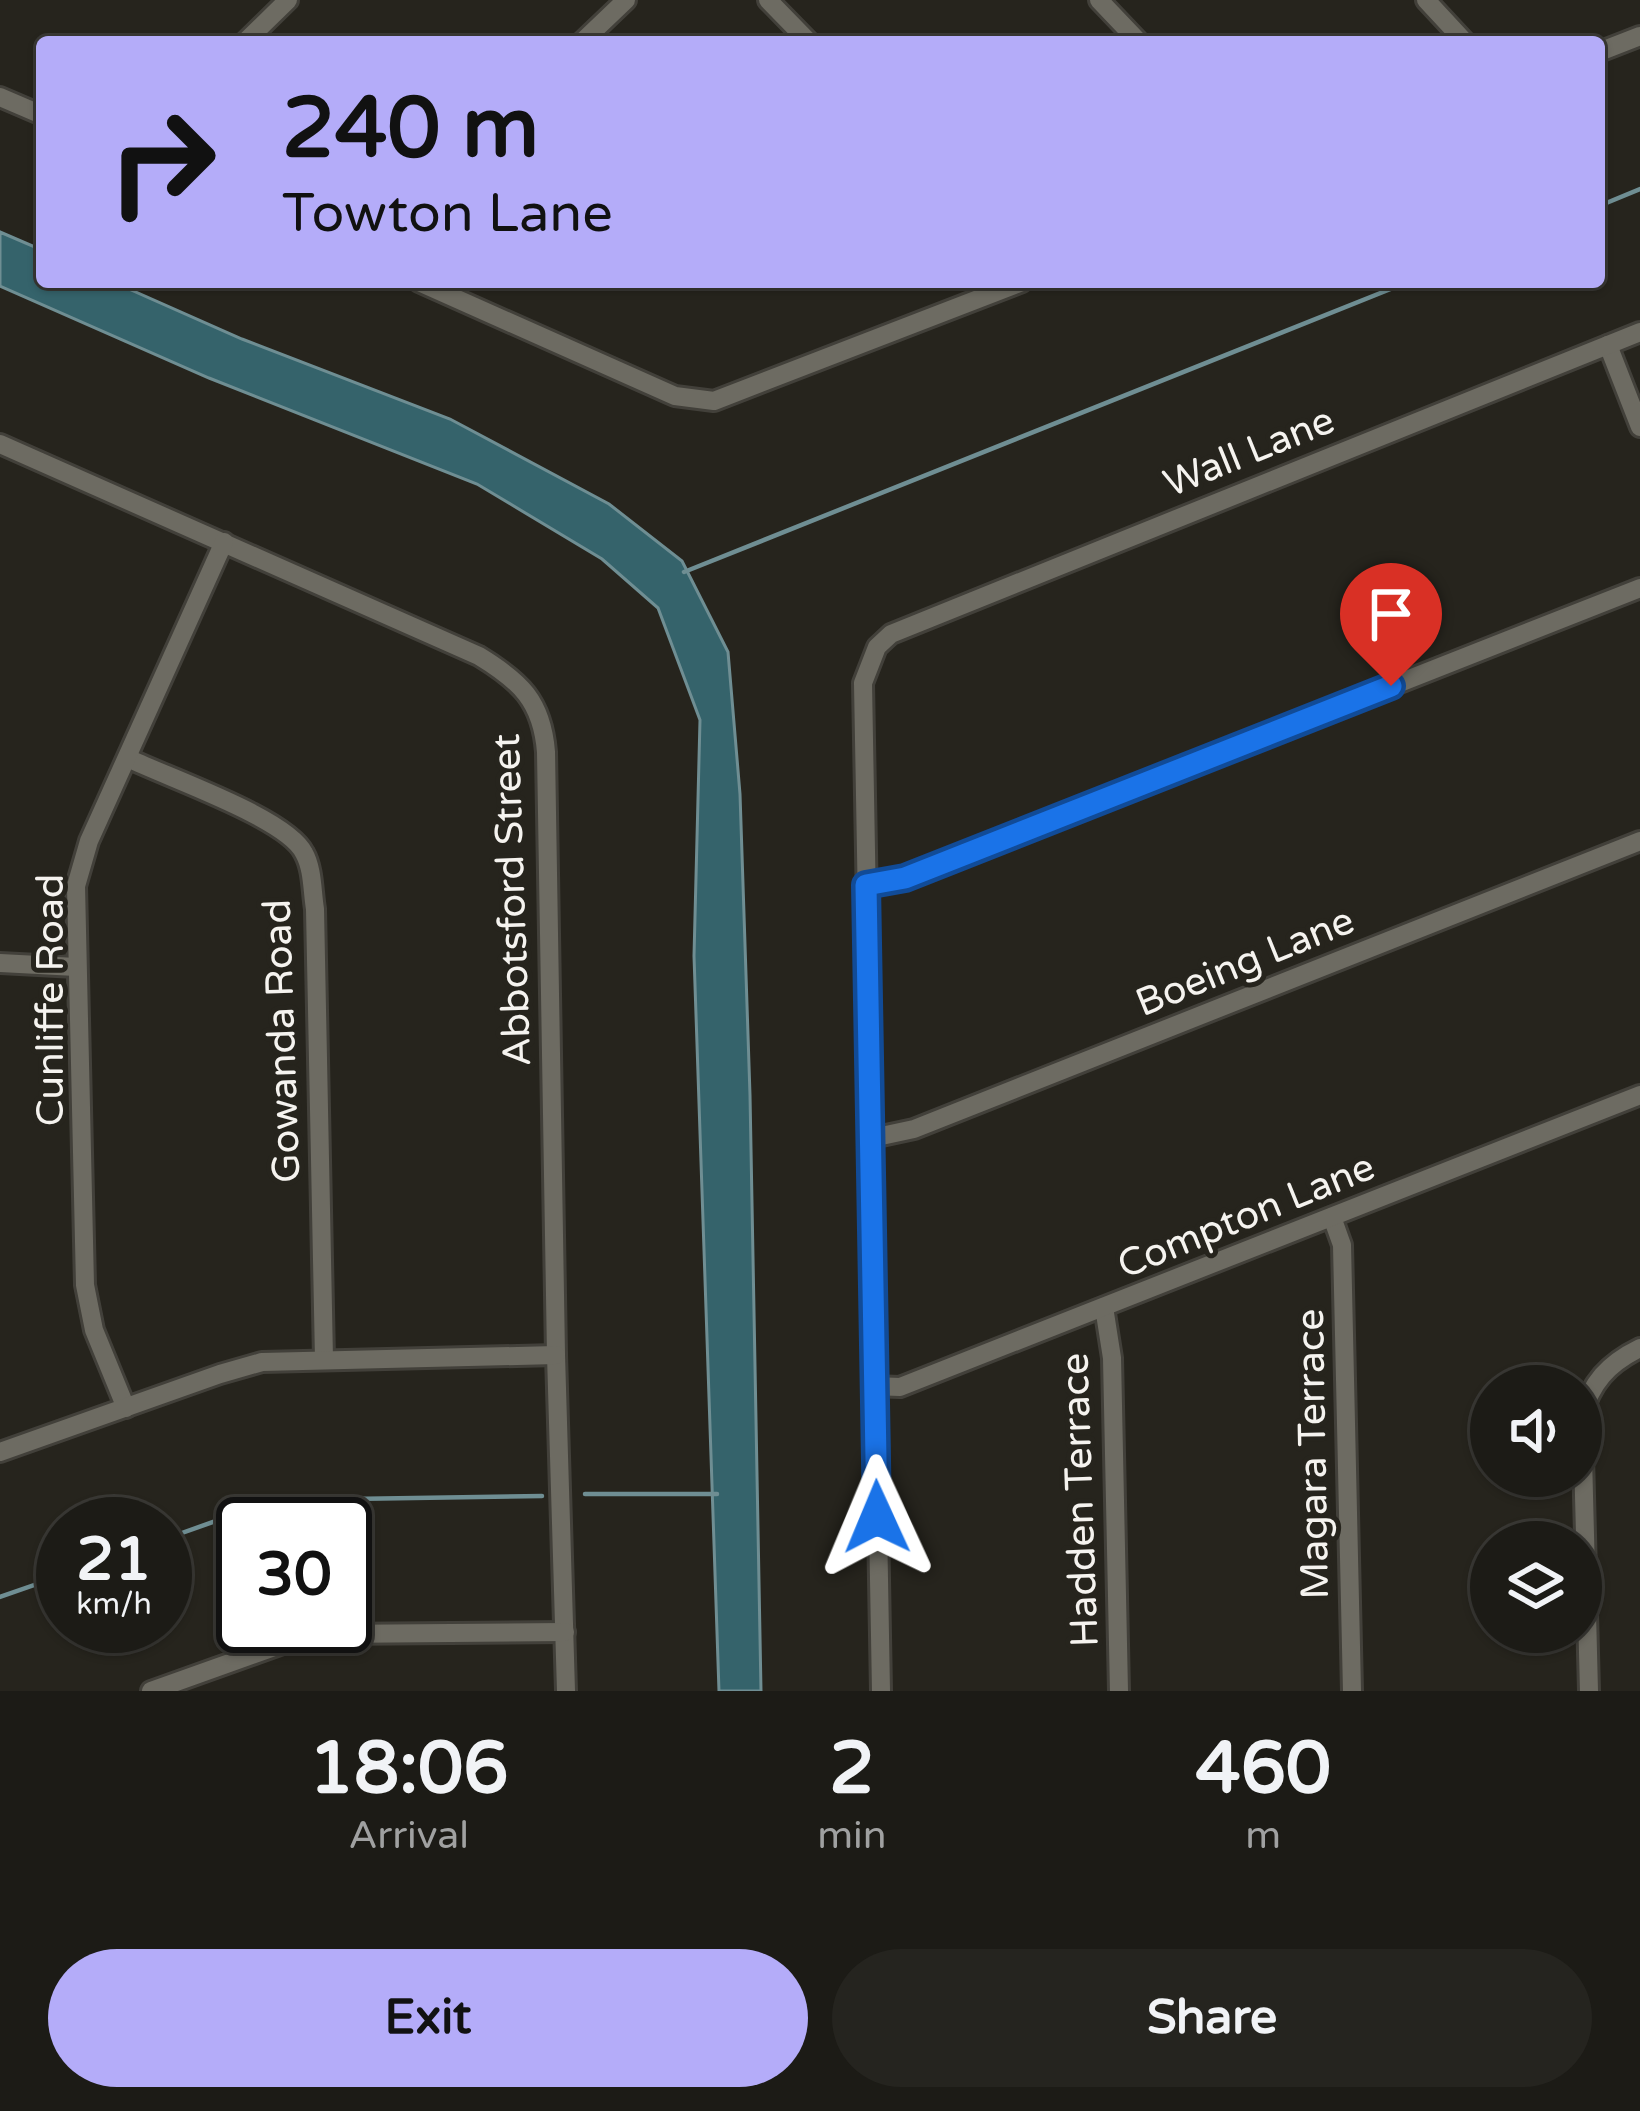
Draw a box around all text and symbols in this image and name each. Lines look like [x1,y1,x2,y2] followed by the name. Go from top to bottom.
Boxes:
[282,79,539,180] text: 240 m
[84,84,240,240] icon: right
[282,181,613,246] text: Towton Lane
[1157,397,1341,507] street label: Wall Lane
[1340,563,1442,686] pin
[1358,581,1424,647] icon: arrive
[483,733,541,1067] street label: Abbotsford Street
[27,874,74,1126] street label: Cunliffe Road
[1129,897,1361,1027] street label: Boeing Lane
[254,898,310,1184] street label: Gowanda Road
[1111,1143,1381,1289] street label: Compton Lane
[1287,1308,1339,1600] street label: Magara Terrace
[1051,1352,1109,1648] street label: Hadden Terrace
[1470,1365,1602,1653] map controls
[1470,1365,1602,1497] button: sound
[814,1454,940,1580] position arrow
[216,1497,372,1653] speed limit sign: 30
[1470,1521,1602,1653] button: layers
[76,1524,152,1596] text: 21
[76,1586,152,1623] text: km/h
[309,1726,508,1813] text: 18:06
[829,1726,875,1813] text: 2
[1195,1726,1331,1813] text: 460
[348,1812,469,1859] text: Arrival
[817,1812,887,1859] text: min
[1245,1812,1281,1859] text: m
[48,1949,808,2087] button: Exit
[832,1949,1592,2087] button: Share

